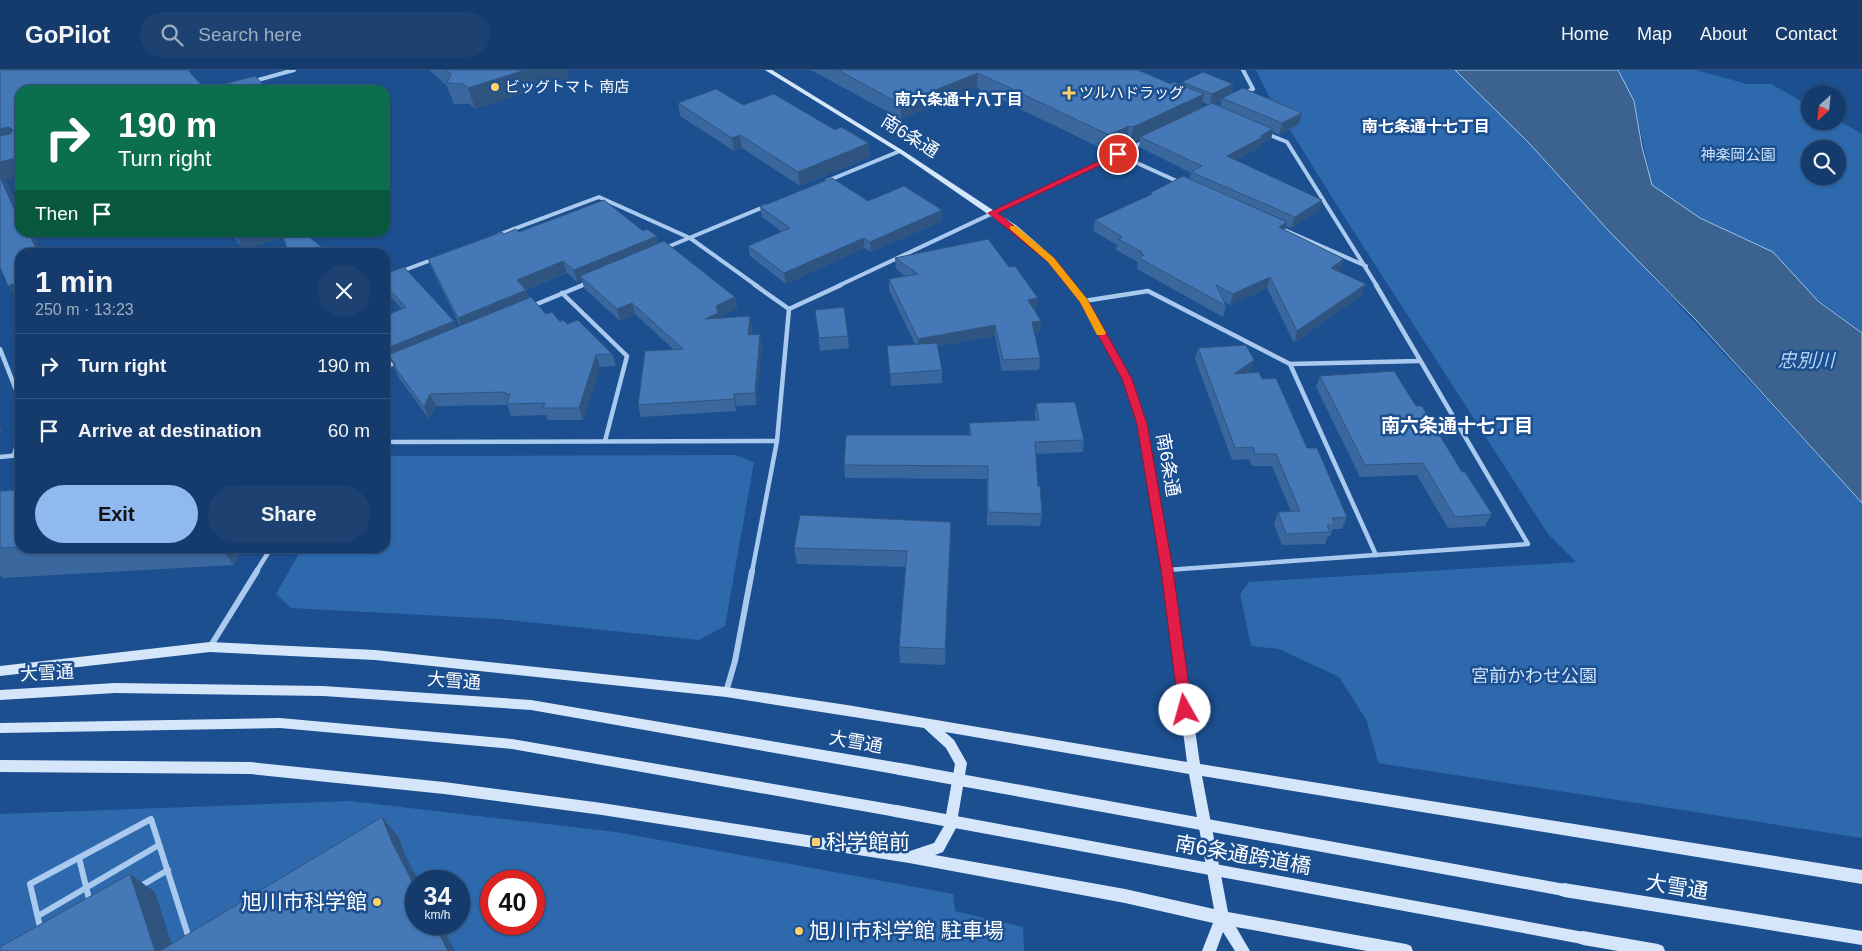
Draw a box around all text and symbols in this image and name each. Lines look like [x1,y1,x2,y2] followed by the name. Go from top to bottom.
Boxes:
[140,12,490,57] search box
[25,21,110,48] text: GoPilot
[158,21,186,49] icon: search
[198,24,302,45] text: Search here
[1561,24,1609,44] text: Home
[1637,24,1672,44] text: Map
[1700,24,1747,44] text: About
[1775,24,1837,44] text: Contact
[505,78,629,95] place label: ビッグトマト 南店
[489,81,501,93] marker: ビッグトマト 南店
[1079,84,1184,101] place label: ツルハドラッグ
[1801,85,1846,130] north arrow
[1801,85,1846,185] map controls
[1063,87,1075,99] marker: ツルハドラッグ
[895,91,1023,108] district label: 南六条通十八丁目
[35,105,100,170] icon: right
[118,105,217,144] text: 190 m
[878,111,942,161] street label: 南6条通
[1362,118,1490,135] district label: 南七条通十七丁目
[1097,133,1139,175] pin
[1104,140,1132,168] icon: arrive
[1801,140,1846,185] button: search
[118,146,211,171] text: Turn right
[1700,146,1776,163] park label: 神楽岡公園
[88,200,116,228] icon: arrive
[35,203,78,224] text: Then
[35,265,113,298] text: 1 min
[318,265,370,317] button: close
[35,301,134,318] text: 250 m · 13:23
[1777,350,1836,371] water label: 忠別川
[35,352,63,380] icon: right
[78,355,166,376] text: Turn right
[317,355,370,376] text: 190 m
[1381,415,1533,436] district label: 南六条通十七丁目
[35,417,63,445] icon: arrive
[78,420,262,441] text: Arrive at destination
[328,420,370,441] text: 60 m
[1153,432,1183,498] street label: 南6条通
[35,485,198,543] button: Exit
[208,485,370,543] button: Share
[20,662,74,684] street label: 大雪通
[1471,666,1597,686] park label: 宮前かわせ公園
[426,669,482,693] street label: 大雪通
[1158,683,1210,735] position arrow
[828,727,884,757] street label: 大雪通
[826,830,910,853] place label: 科学館前
[1173,831,1313,878] street label: 南6条通跨道橋
[810,836,822,848] marker: 科学館前
[480,870,545,935] speed limit sign: 40
[1644,870,1710,903] street label: 大雪通
[424,882,451,910] text: 34
[241,890,367,913] place label: 旭川市科学館
[371,896,383,908] marker: 旭川市科学館
[424,908,451,922] text: km/h
[809,919,1004,942] place label: 旭川市科学館 駐車場
[793,925,805,937] marker: 旭川市科学館 駐車場

